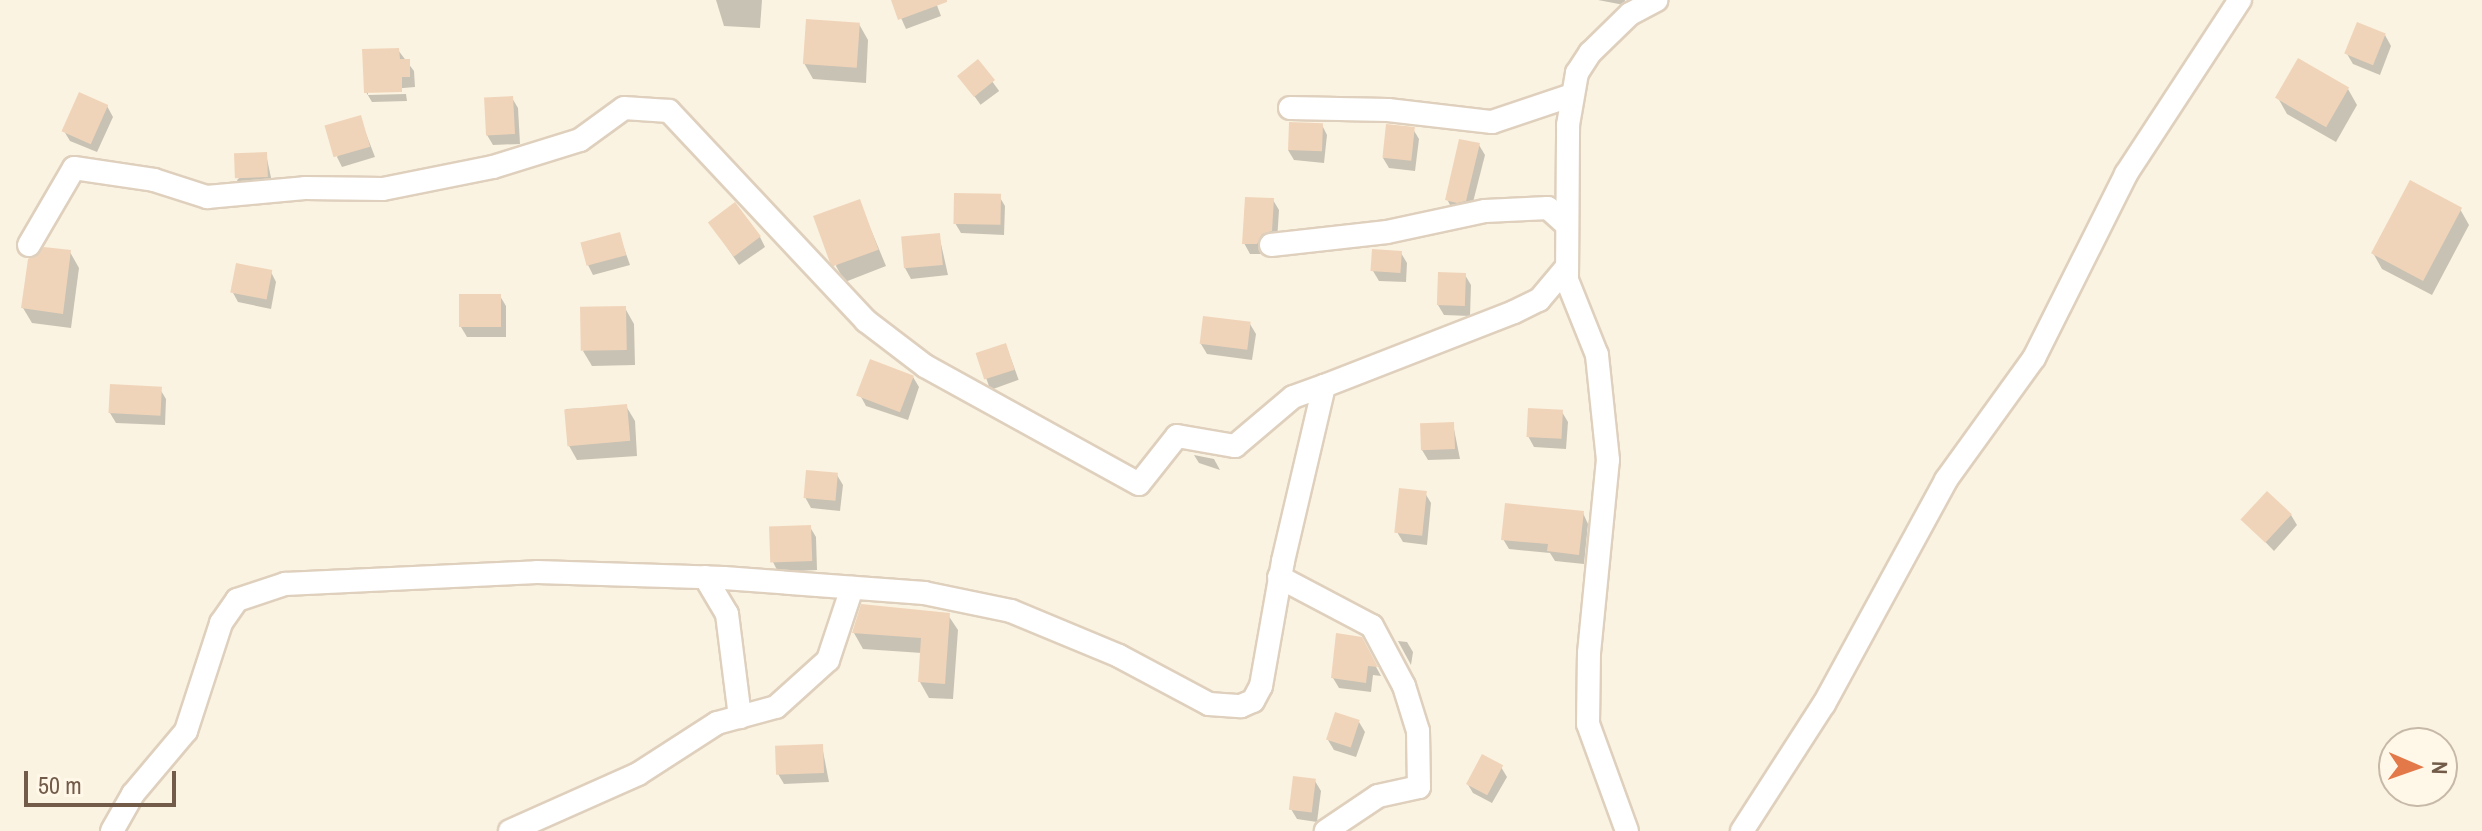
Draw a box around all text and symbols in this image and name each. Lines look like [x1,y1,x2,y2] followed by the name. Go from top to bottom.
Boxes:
[2378,727,2458,807] north arrow
[28,755,180,805] scale bar
[2425,761,2455,775] text: N
[38,769,82,801] text: 50 m

